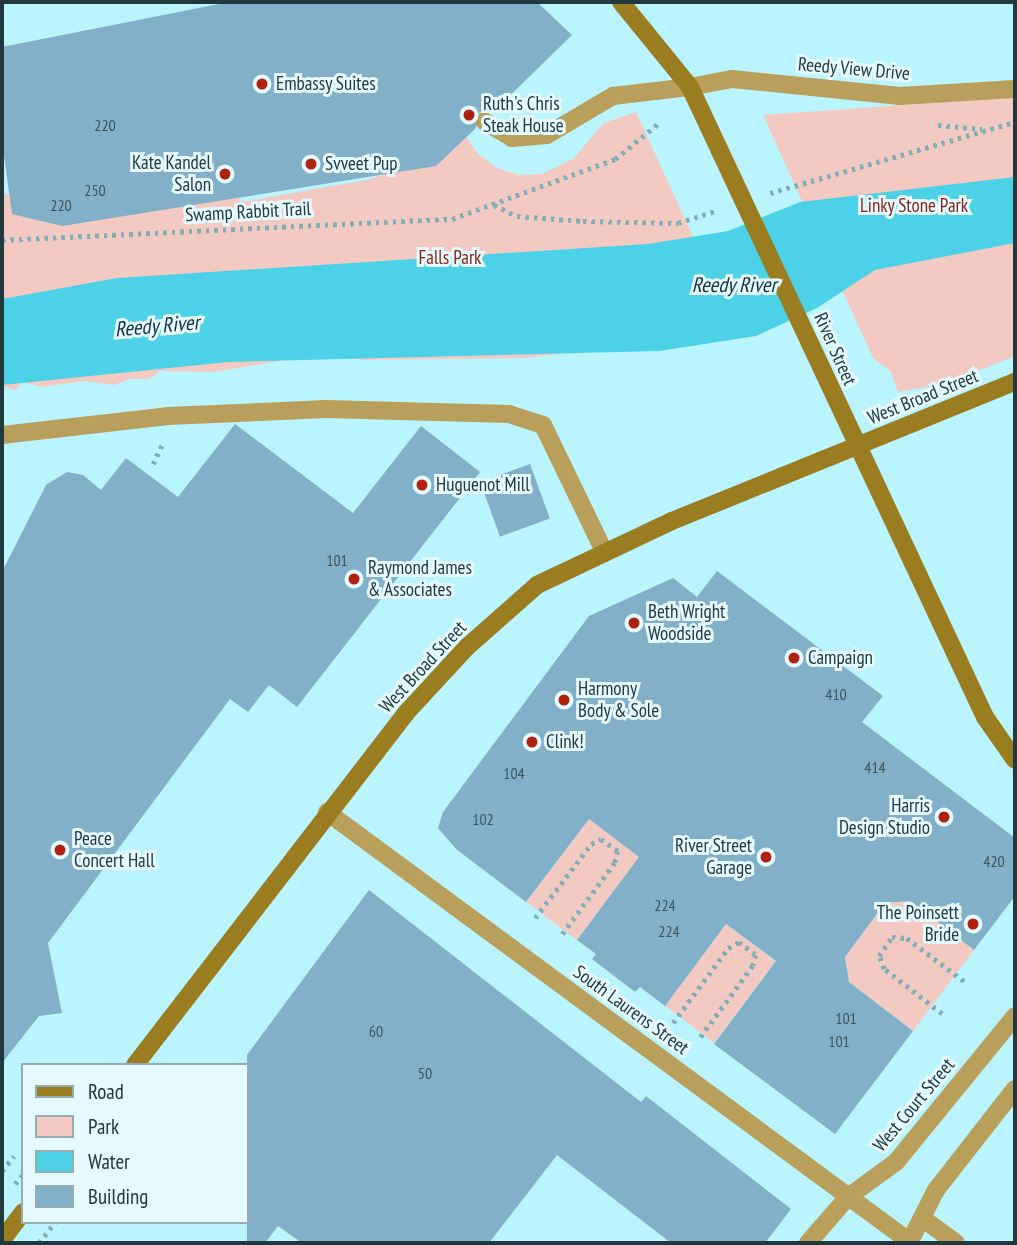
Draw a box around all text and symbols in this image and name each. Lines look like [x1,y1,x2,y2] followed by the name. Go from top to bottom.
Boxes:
[796,53,912,85] street label: Reedy View Drive
[276,73,376,95] place label: Embassy Suites
[254,76,270,92] marker: Embassy Suites
[483,93,564,137] place label: Ruth's Chris Steak House
[461,107,477,123] marker: Ruth's Chris Steak House
[94,115,116,135] house number: 220
[132,152,211,196] place label: Kate Kandel Salon
[325,153,397,175] place label: Svveet Pup
[303,156,319,172] marker: Svveet Pup
[217,166,233,182] marker: Kate Kandel Salon
[84,180,106,200] house number: 250
[50,195,72,215] house number: 220
[860,195,968,217] park label: Linky Stone Park
[184,197,312,227] street label: Swamp Rabbit Trail
[419,247,481,269] park label: Falls Park
[691,272,777,298] water label: Reedy River
[809,309,861,389] street label: River Street
[114,310,200,342] water label: Reedy River
[864,364,982,430] street label: West Broad Street
[436,474,530,496] place label: Huguenot Mill
[414,477,430,493] marker: Huguenot Mill
[326,550,348,570] house number: 101
[368,557,472,601] place label: Raymond James & Associates
[346,571,362,587] marker: Raymond James & Associates
[648,601,726,645] place label: Beth Wright Woodside
[626,615,642,631] marker: Beth Wright Woodside
[375,616,471,718] street label: West Broad Street
[808,647,873,669] place label: Campaign
[786,650,802,666] marker: Campaign
[578,678,660,722] place label: Harmony Body & Sole
[825,684,847,704] house number: 410
[556,692,572,708] marker: Harmony Body & Sole
[546,731,584,753] place label: Clink!
[524,734,540,750] marker: Clink!
[864,757,886,777] house number: 414
[503,763,525,783] house number: 104
[839,795,930,839] place label: Harris Design Studio
[472,809,494,829] house number: 102
[936,809,952,825] marker: Harris Design Studio
[74,828,155,872] place label: Peace Concert Hall
[675,835,752,879] place label: River Street Garage
[52,842,68,858] marker: Peace Concert Hall
[758,849,774,865] marker: River Street Garage
[983,851,1005,871] house number: 420
[654,895,676,915] house number: 224
[877,902,959,946] place label: The Poinsett Bride
[965,916,981,932] marker: The Poinsett Bride
[658,921,680,941] house number: 224
[569,961,693,1059] street label: South Laurens Street
[835,1008,857,1028] house number: 101
[369,1021,383,1041] house number: 60
[828,1031,850,1051] house number: 101
[868,1054,960,1156] street label: West Court Street
[21,1063,248,1224] legend
[418,1063,432,1083] house number: 50
[88,1078,124,1105] text: Road
[88,1113,119,1140] text: Park
[88,1148,130,1175] text: Water
[88,1183,148,1210] text: Building

